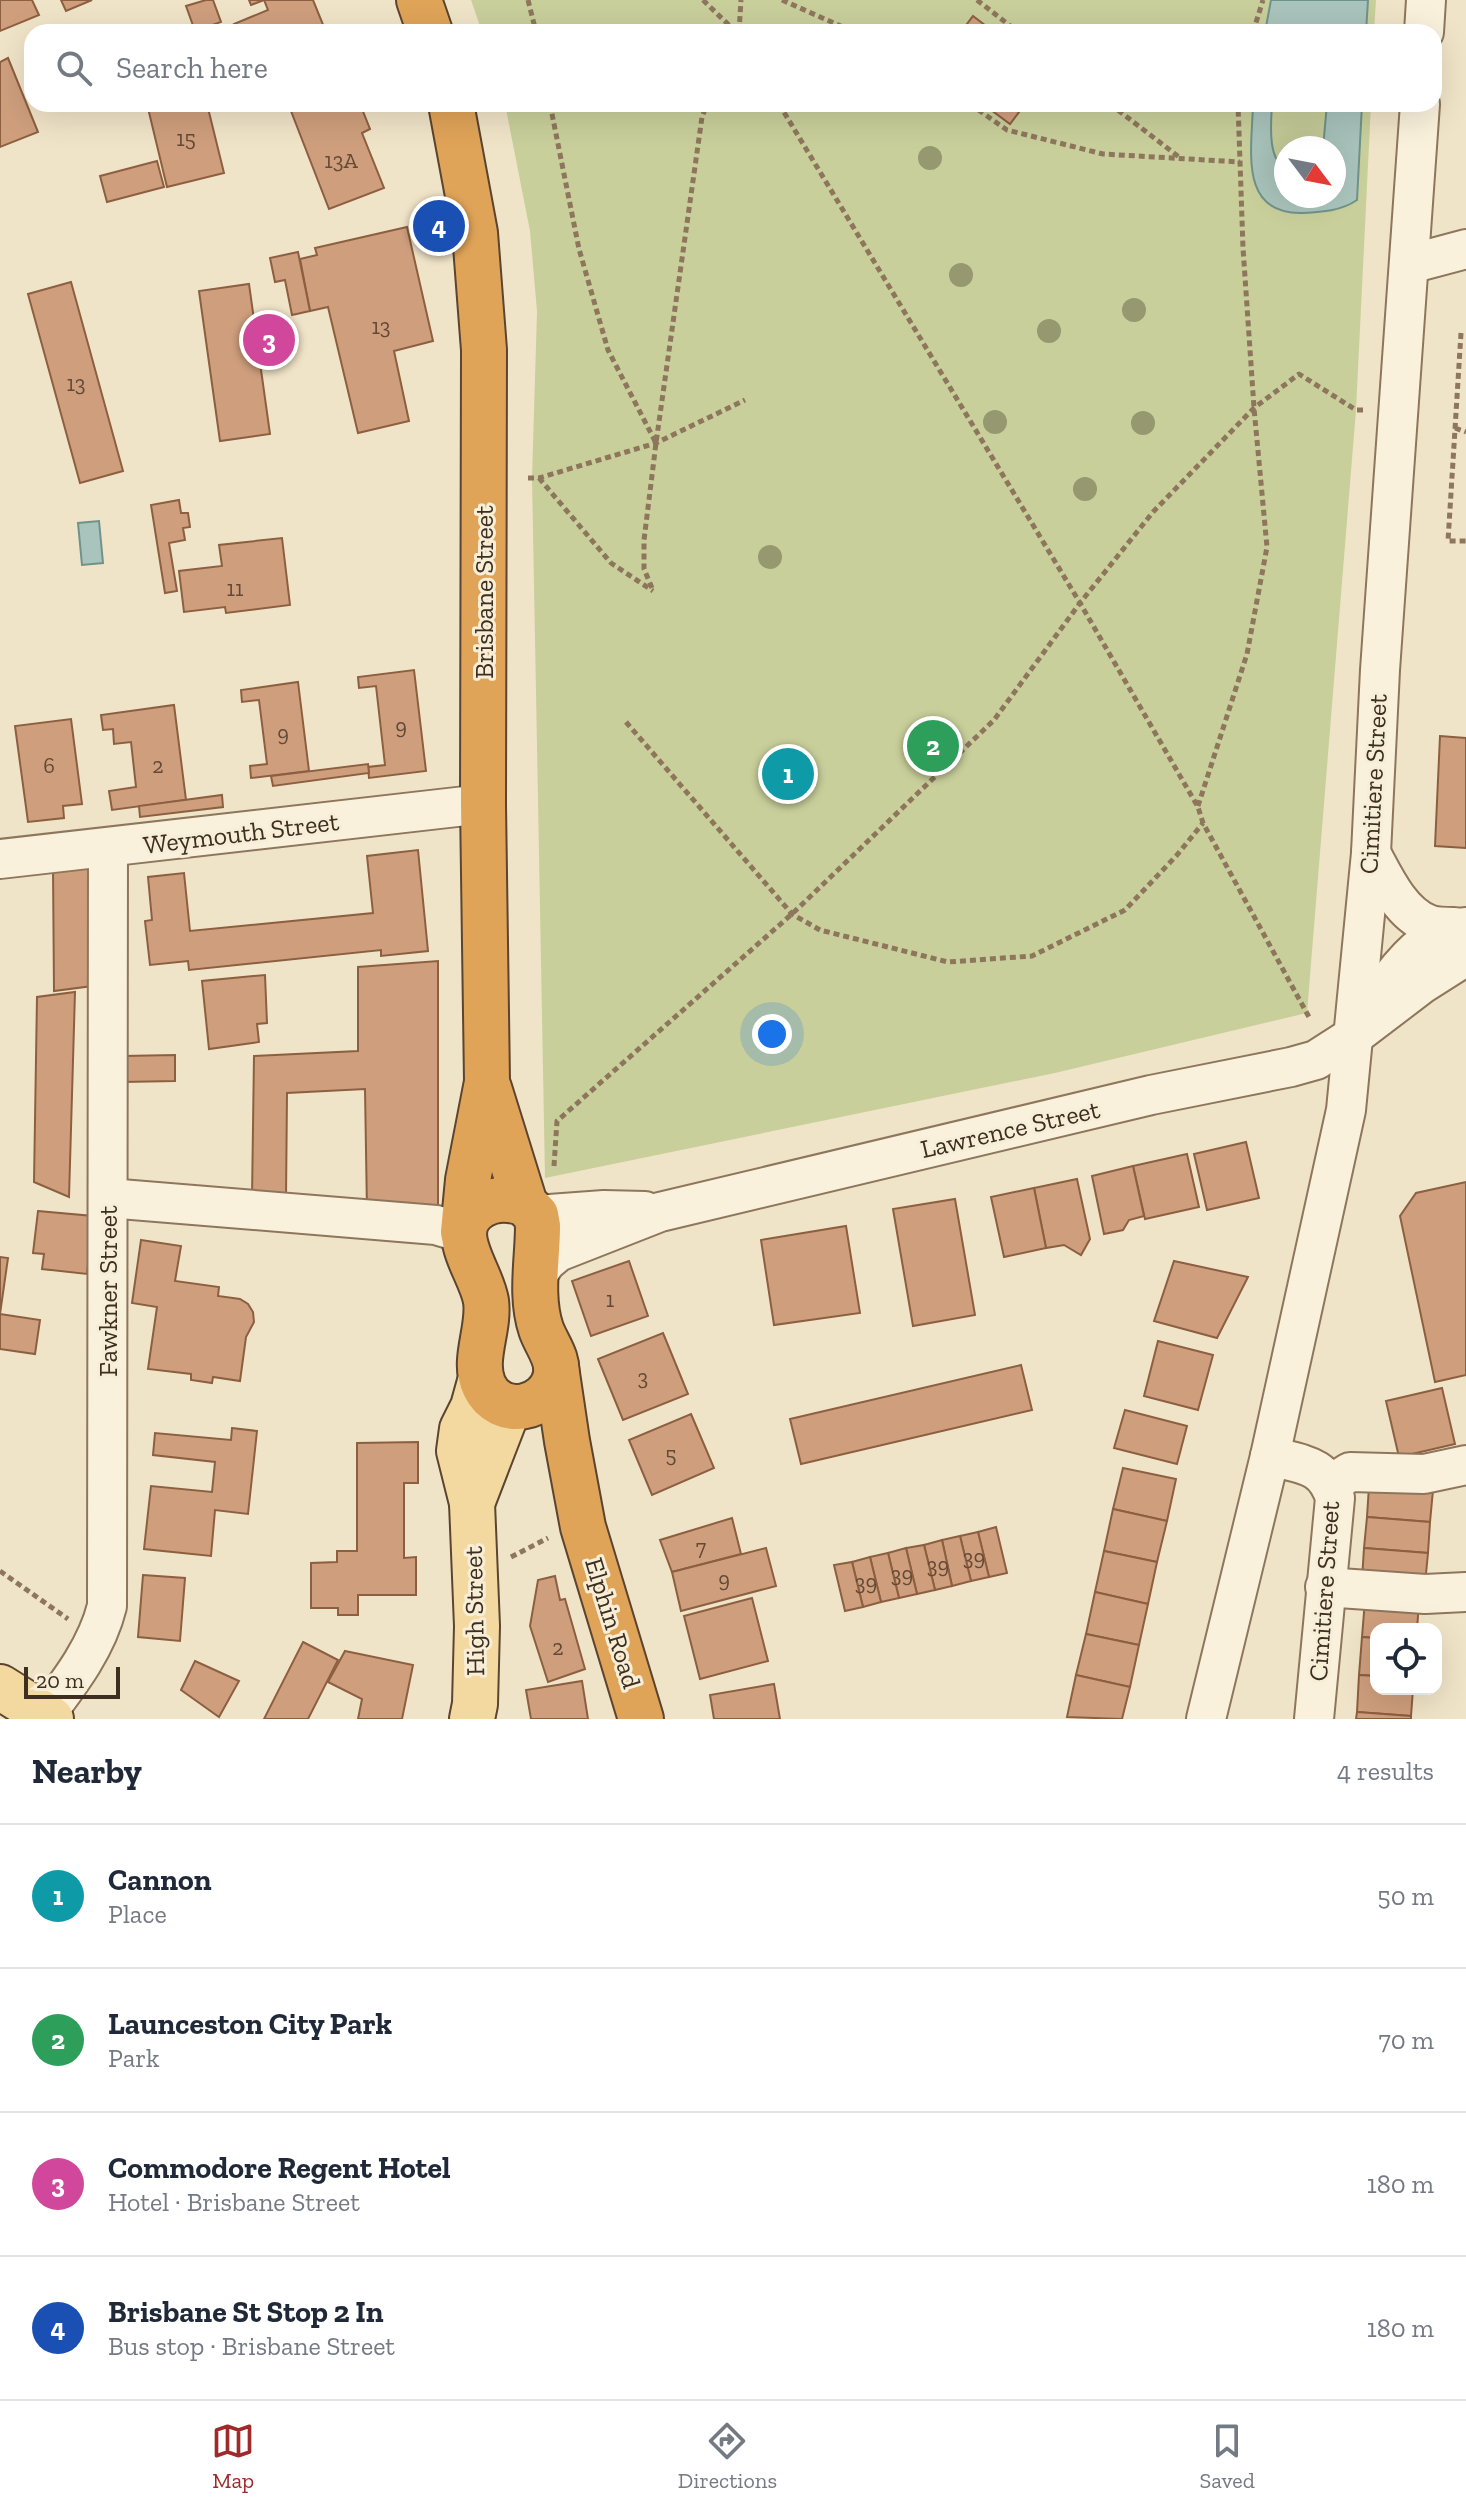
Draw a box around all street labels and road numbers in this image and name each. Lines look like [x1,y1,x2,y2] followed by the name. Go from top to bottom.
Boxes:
[468,505,500,679] street label: Brisbane Street
[1352,693,1394,875] street label: Cimitiere Street
[141,805,341,861] street label: Weymouth Street
[917,1093,1103,1165] street label: Lawrence Street
[92,1205,124,1377] street label: Fawkner Street
[1302,1500,1346,1682] street label: Cimitiere Street
[457,1545,491,1676] street label: High Street
[578,1554,648,1692] street label: Elphin Road

